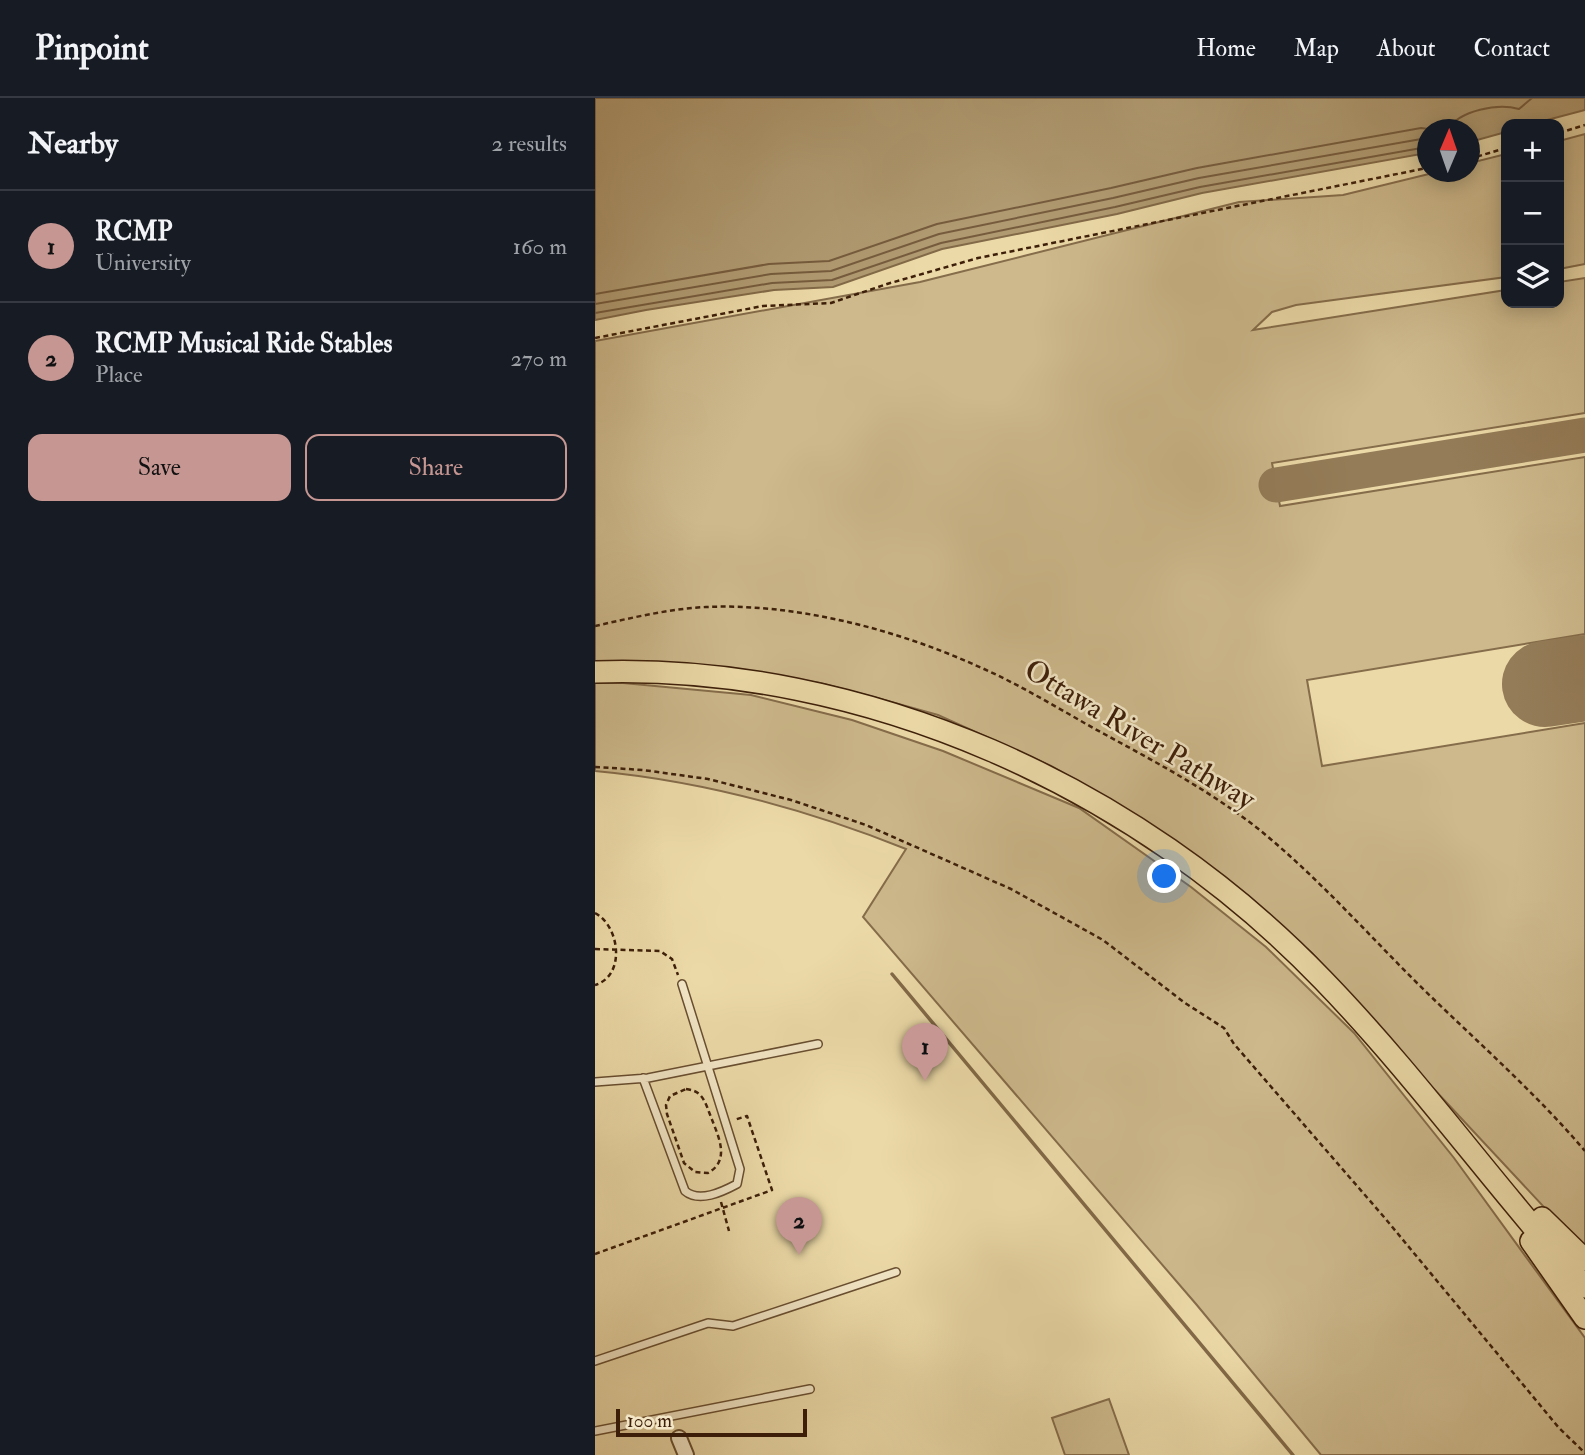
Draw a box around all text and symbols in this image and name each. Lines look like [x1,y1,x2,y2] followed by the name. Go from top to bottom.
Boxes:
[35,28,149,69] text: Pinpoint
[1196,33,1256,64] text: Home
[1294,33,1339,64] text: Map
[1377,33,1436,64] text: About
[1474,33,1550,64] text: Contact
[1417,119,1480,182] north arrow
[1501,119,1564,308] map controls
[1501,119,1564,182] button: +
[28,125,118,162] text: Nearby
[492,129,567,158] text: 2 results
[1501,182,1564,245] button: −
[95,216,173,248] text: RCMP
[47,232,55,261] text: 1
[513,232,567,261] text: 160 m
[1501,245,1564,308] button: layers
[95,248,191,277] text: University
[95,328,392,360] text: RCMP Musical Ride Stables
[45,344,57,373] text: 2
[510,344,567,373] text: 270 m
[95,360,143,389] text: Place
[28,434,291,501] button: Save
[305,434,567,501] button: Share
[1018,651,1263,818] street label: Ottawa River Pathway
[1147,859,1181,893] your location
[902,1023,948,1081] pin: 1
[776,1197,822,1255] pin: 2
[616,1406,807,1438] scale bar
[627,1409,672,1433] text: 100 m

